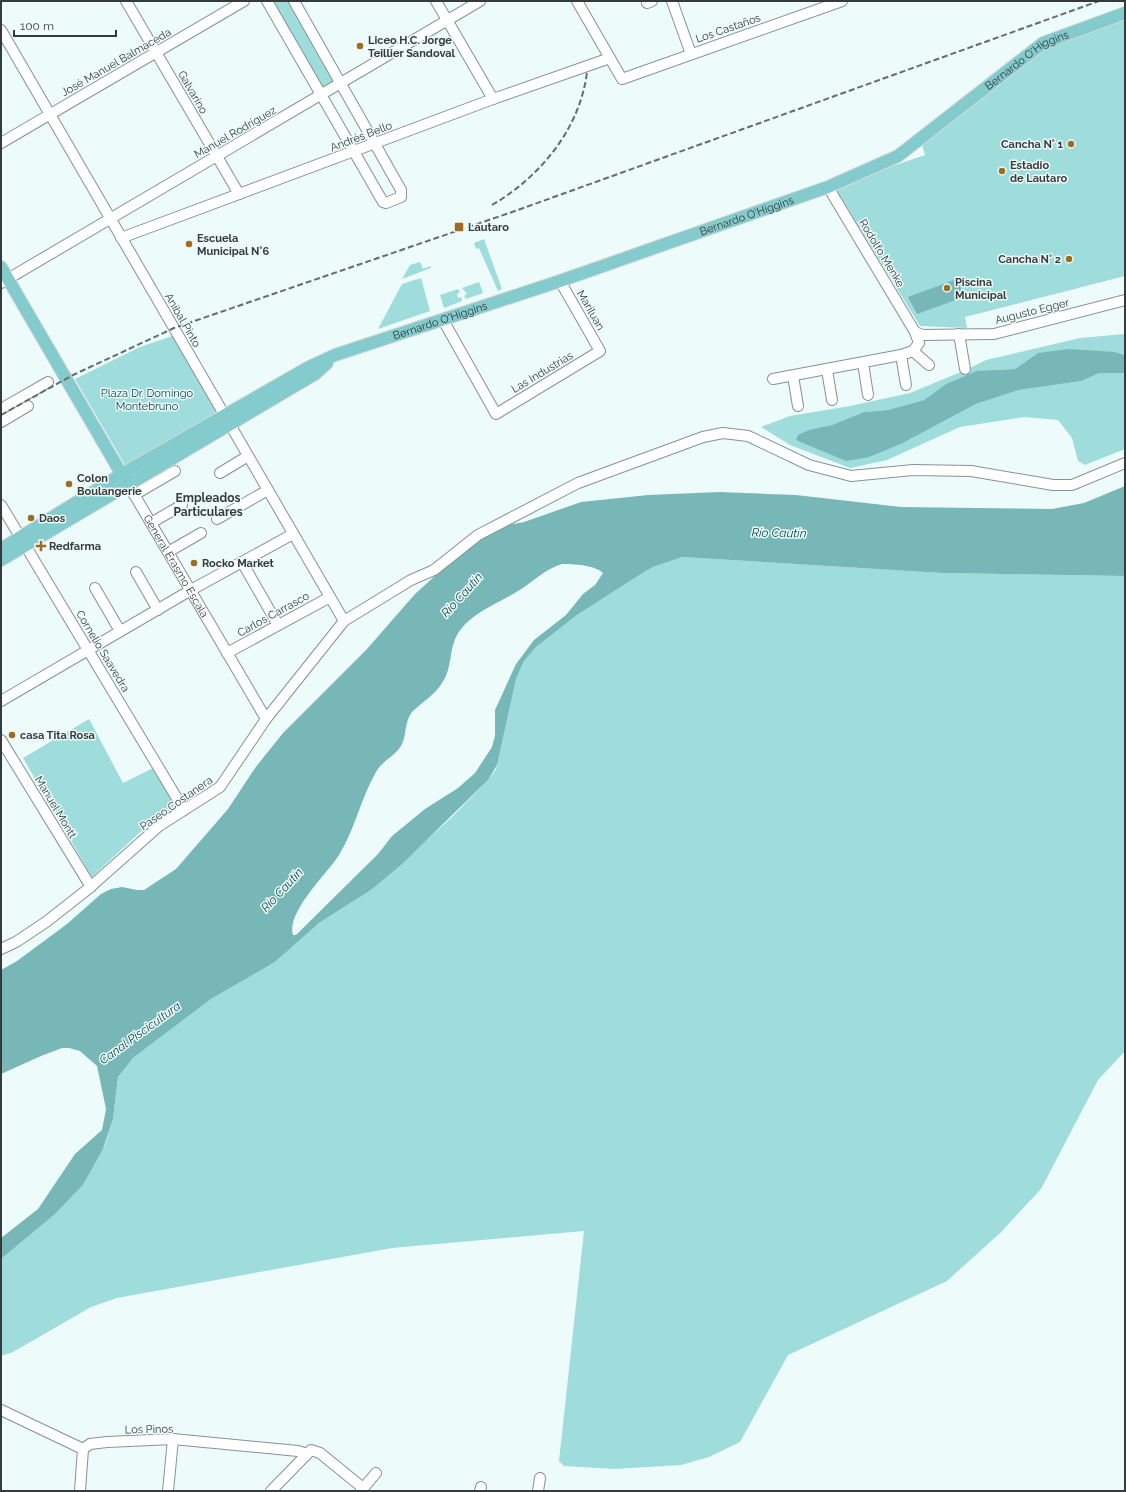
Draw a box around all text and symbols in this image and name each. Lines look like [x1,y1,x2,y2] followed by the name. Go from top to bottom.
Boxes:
[694,11,762,46] street label: Los Castaños
[14,12,116,38] scale bar
[20,19,54,33] text: 100 m
[59,26,173,99] street label: José Manuel Balmaceda
[982,28,1070,93] street label: Bernardo O'Higgins
[368,34,456,60] place label: Liceo H.C. Jorge Teillier Sandoval
[355,41,365,51] marker: Liceo H.C. Jorge Teillier Sandoval
[175,68,210,117] street label: Galvarino
[192,103,279,161] street label: Manuel Rodríguez
[328,119,394,154] street label: Andrés Bello
[1001,138,1064,151] place label: Cancha N° 1
[1066,139,1076,149] marker: Cancha N° 1
[1010,159,1068,185] place label: Estadio de Lautaro
[997,166,1007,176] marker: Estadio de Lautaro
[698,194,795,239] street label: Bernardo O'Higgins
[856,217,907,290] street label: Rodolfo Menke
[453,221,465,233] marker: Lautaro
[468,221,509,234] place label: Lautaro
[197,232,269,258] place label: Escuela Municipal N°6
[184,239,194,249] marker: Escuela Municipal N°6
[998,253,1061,266] place label: Cancha N° 2
[1064,254,1074,264] marker: Cancha N° 2
[955,276,1007,302] place label: Piscina Municipal
[942,283,952,293] marker: Piscina Municipal
[574,288,607,332] street label: Mariluan
[162,291,203,350] street label: Aníbal Pinto
[994,296,1071,327] street label: Augusto Egger
[391,299,489,343] street label: Bernardo O'Higgins
[509,349,575,396] street label: Las Industrias
[101,387,194,413] park label: Plaza Dr. Domingo Montebruno
[77,472,142,498] place label: Colon Boulangerie
[64,479,74,489] marker: Colon Boulangerie
[173,491,243,519] district label: Empleados Particulares
[39,512,66,525] place label: Daos
[140,512,211,620] street label: General Erasmo Escala
[26,513,36,523] marker: Daos
[751,526,807,540] water label: Río Cautín
[49,540,101,553] place label: Redfarma
[36,541,46,551] marker: Redfarma
[202,557,275,570] place label: Rocko Market
[189,558,199,568] marker: Rocko Market
[438,570,486,620] water label: Río Cautín
[235,589,312,640] street label: Carlos Carrasco
[73,608,132,694] street label: Cornelio Saavedra
[20,729,95,742] place label: casa Tita Rosa
[7,730,17,740] marker: casa Tita Rosa
[32,774,79,841] street label: Manuel Montt
[137,774,215,833] street label: Paseo Costanera
[258,865,306,915] water label: Río Cautín
[97,999,183,1067] water label: Canal Piscicultura
[125,1423,173,1436] street label: Los Pinos

